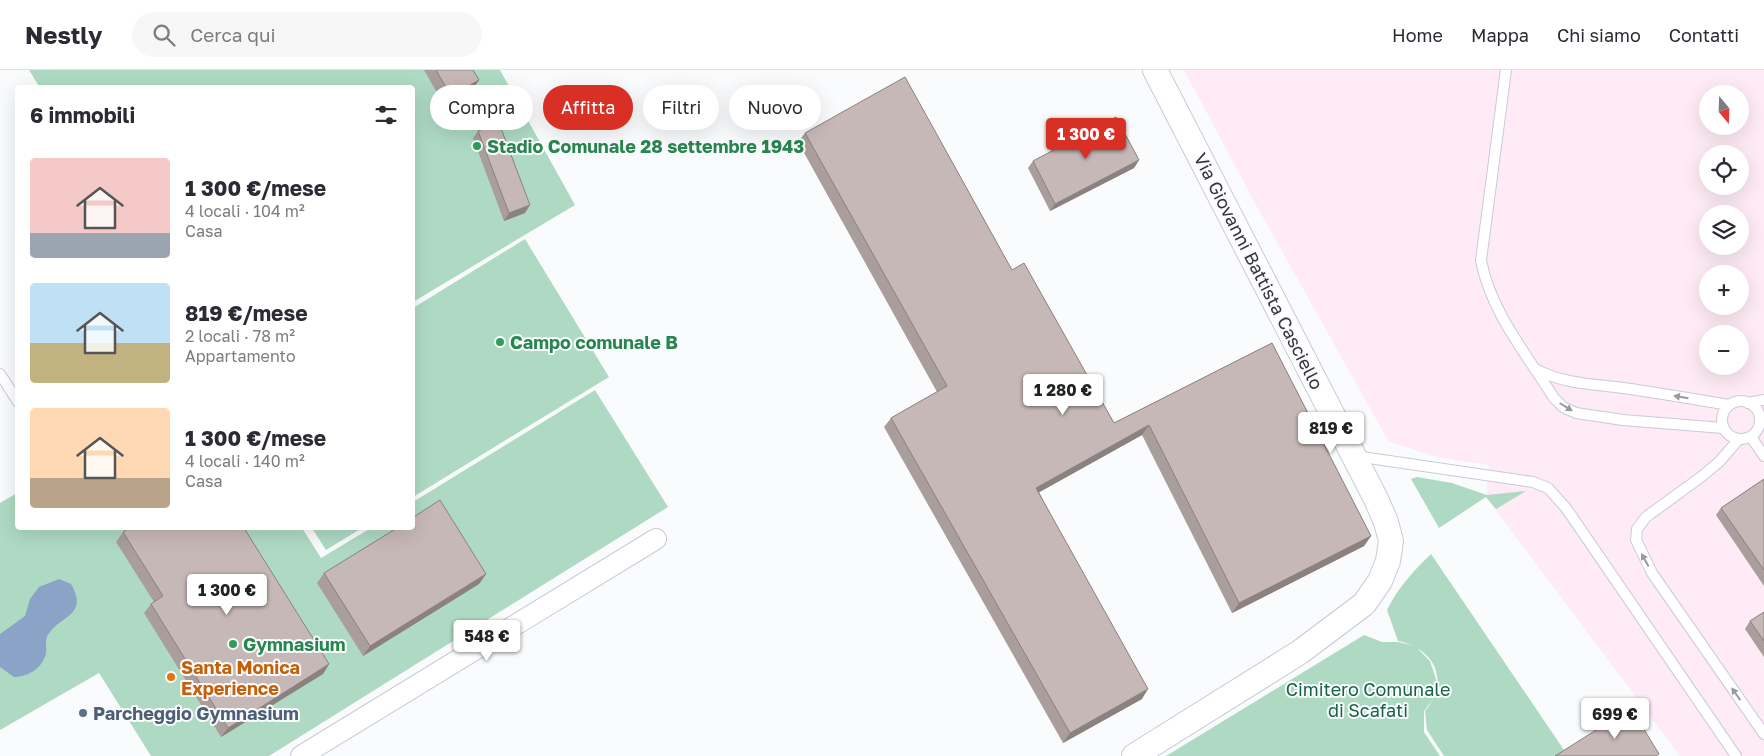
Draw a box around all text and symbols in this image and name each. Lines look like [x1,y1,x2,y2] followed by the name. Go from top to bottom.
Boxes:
[132,12,482,57] search box
[25,20,102,49] text: Nestly
[150,21,178,49] icon: search
[190,23,276,46] text: Cerca qui
[1392,24,1443,46] text: Home
[1471,24,1529,46] text: Mappa
[1557,24,1641,46] text: Chi siamo
[1669,24,1739,46] text: Contatti
[430,85,533,130] chip: Compra
[543,85,633,130] chip: Affitta
[643,85,719,130] chip: Filtri
[729,85,821,130] chip: Nuovo
[1699,85,1749,135] north arrow
[1699,85,1749,375] map controls
[372,101,400,129] icon: filters
[30,102,135,128] text: 6 immobili
[1040,118,1132,160] pin: 1 300 €
[1057,124,1115,144] text: 1 300 €
[487,135,804,157] place label: Stadio Comunale 28 settembre 1943
[471,140,483,152] marker: Stadio Comunale 28 settembre 1943
[1699,145,1749,195] button: locate
[1190,149,1328,393] street label: Via Giovanni Battista Casciello
[185,175,326,201] text: 1 300 €/mese
[70,178,130,238] icon: home
[185,201,305,221] text: 4 locali · 104 m²
[1699,205,1749,255] button: layers
[185,221,222,241] text: Casa
[1699,265,1749,315] button: +
[185,300,308,326] text: 819 €/mese
[70,303,130,363] icon: home
[1699,325,1749,375] button: −
[185,326,295,346] text: 2 locali · 78 m²
[510,331,678,353] place label: Campo comunale B
[494,336,506,348] marker: Campo comunale B
[185,346,296,366] text: Appartamento
[1017,374,1109,416] pin: 1 280 €
[1034,380,1092,400] text: 1 280 €
[1673,393,1689,401] one-way arrow
[1559,403,1573,412] one-way arrow
[1296,412,1366,454] pin: 819 €
[1309,418,1353,438] text: 819 €
[185,425,326,451] text: 1 300 €/mese
[70,428,130,488] icon: home
[185,451,305,471] text: 4 locali · 140 m²
[185,471,222,491] text: Casa
[1640,553,1649,566] one-way arrow
[181,574,273,616] pin: 1 300 €
[198,580,256,600] text: 1 300 €
[452,620,522,662] pin: 548 €
[464,626,510,646] text: 548 €
[243,633,346,655] place label: Gymnasium
[227,638,239,650] marker: Gymnasium
[181,656,300,699] place label: Santa Monica Experience
[165,671,177,683] marker: Santa Monica Experience
[1286,678,1450,721] park label: Cimitero Comunale di Scafati
[1731,687,1741,701] one-way arrow
[1580,698,1650,740] pin: 699 €
[93,702,299,724] place label: Parcheggio Gymnasium
[1592,704,1638,724] text: 699 €
[77,707,89,719] marker: Parcheggio Gymnasium

